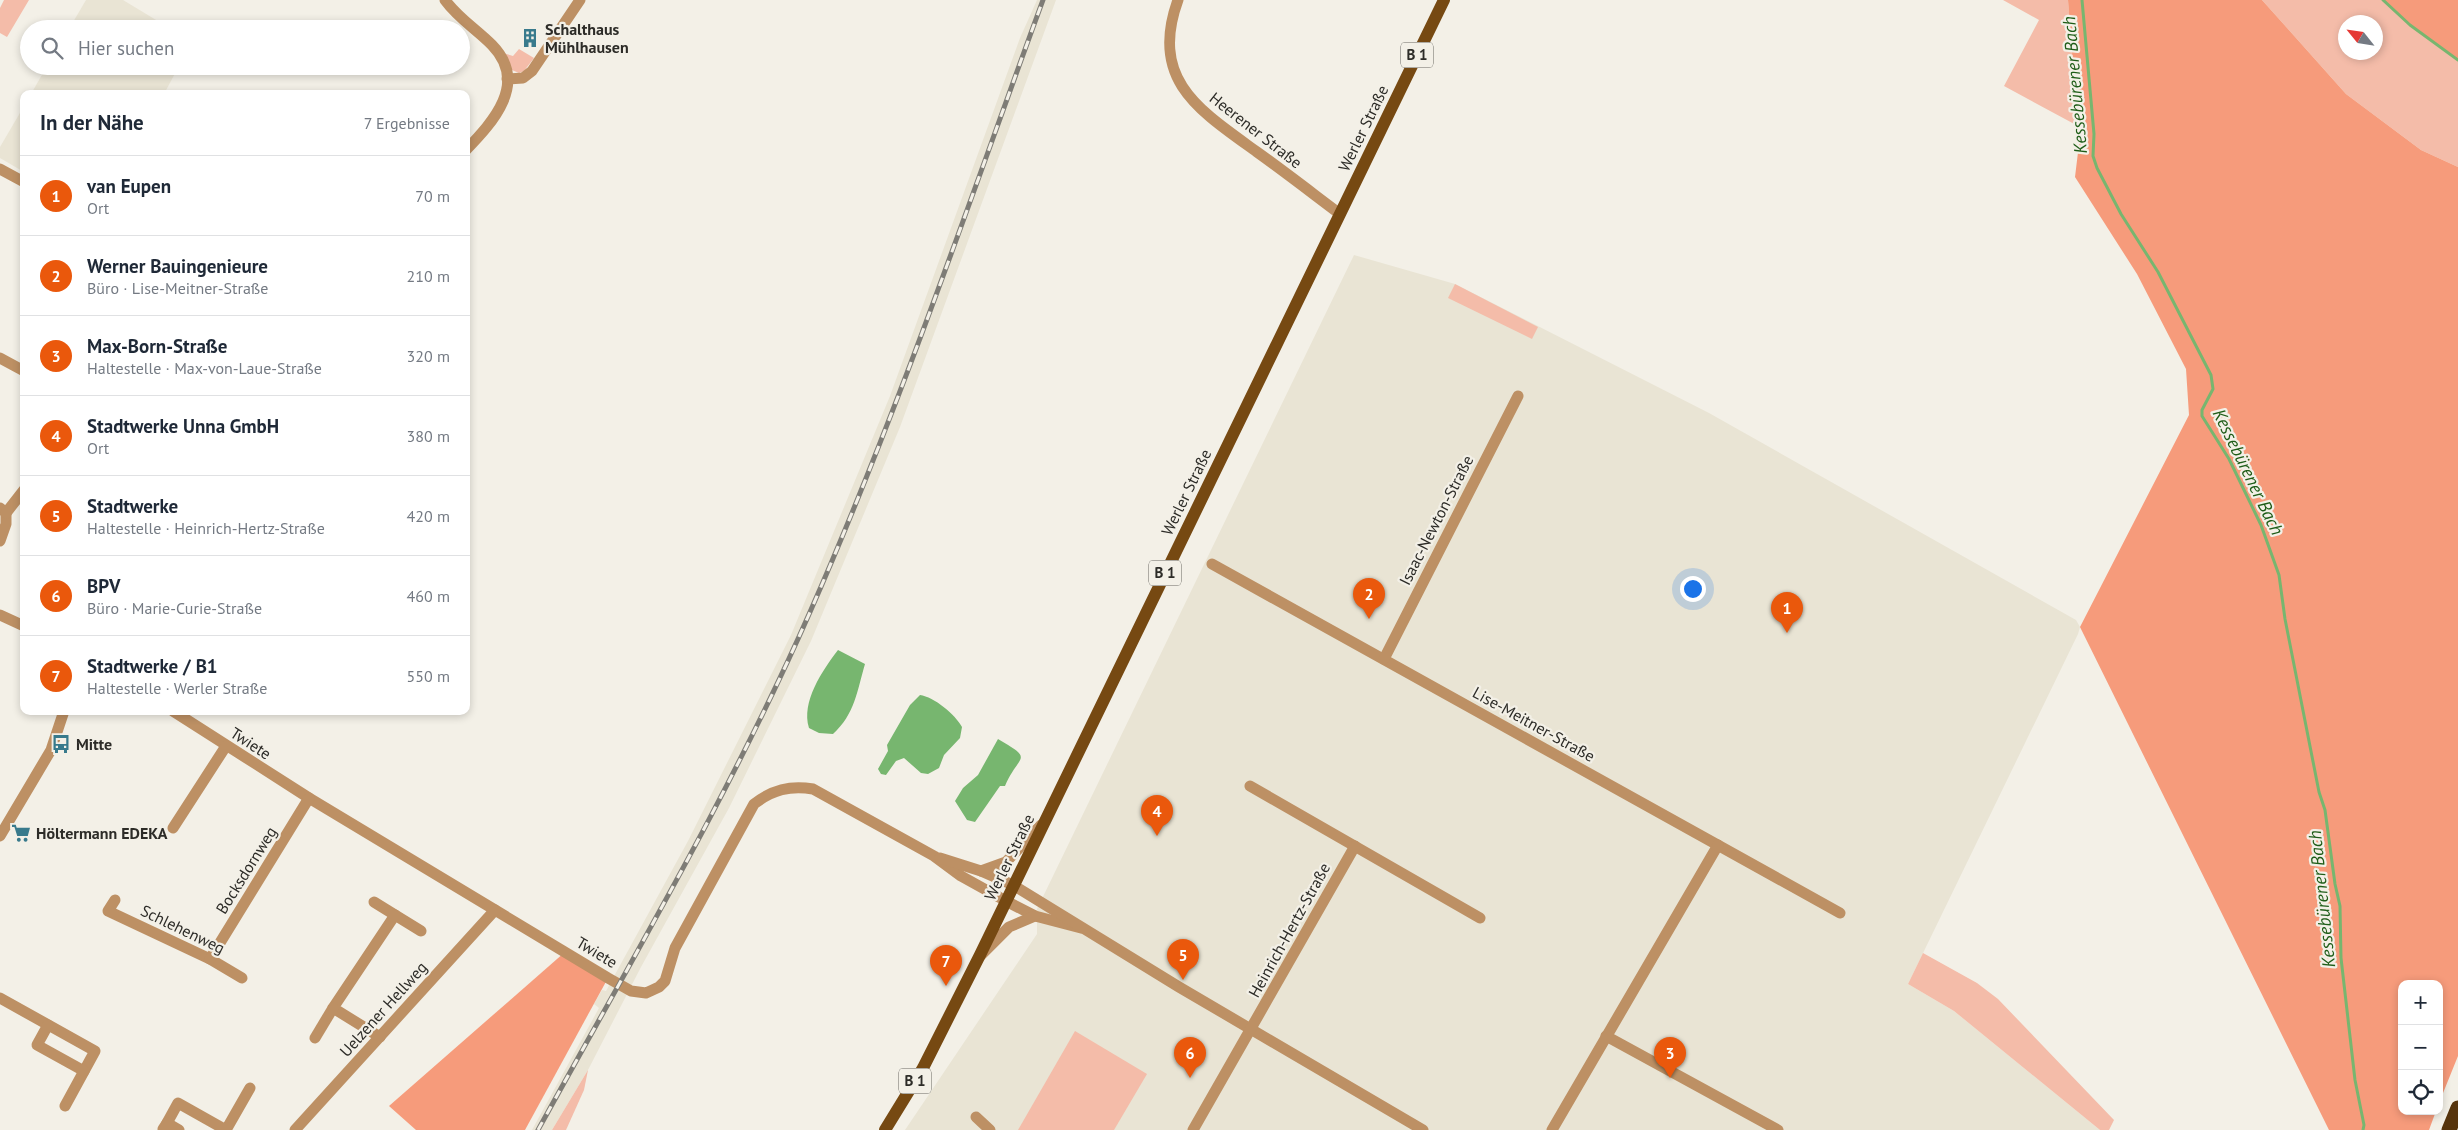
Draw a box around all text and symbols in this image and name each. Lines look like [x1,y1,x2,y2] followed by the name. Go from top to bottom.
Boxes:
[2057,15,2092,155] water label: Kessebürener Bach
[2338,15,2383,60] north arrow
[545,19,629,57] place label: Schalthaus Mühlhausen
[20,20,470,75] search box
[519,27,541,49] building icon: Schalthaus Mühlhausen
[38,34,66,62] icon: search
[78,36,174,60] text: Hier suchen
[1401,42,1433,68] road number: B 1
[1334,82,1392,174] street label: Werler Straße
[1206,88,1306,172] street label: Heerener Straße
[40,109,144,136] text: In der Nähe
[364,113,450,133] text: 7 Ergebnisse
[87,174,171,198] text: van Eupen
[51,186,61,206] text: 1
[415,186,450,206] text: 70 m
[87,198,109,218] text: Ort
[87,254,268,278] text: Werner Bauingenieure
[51,266,61,286] text: 2
[407,266,450,286] text: 210 m
[87,278,268,298] text: Büro · Lise-Meitner-Straße
[87,334,227,358] text: Max-Born-Straße
[51,346,61,366] text: 3
[407,346,450,366] text: 320 m
[87,358,322,378] text: Haltestelle · Max-von-Laue-Straße
[2208,405,2289,539] water label: Kessebürener Bach
[87,414,279,438] text: Stadtwerke Unna GmbH
[51,426,61,446] text: 4
[407,426,450,446] text: 380 m
[87,438,109,458] text: Ort
[1157,446,1215,538] street label: Werler Straße
[1395,452,1477,588] street label: Isaac-Newton-Straße
[87,494,178,518] text: Stadtwerke
[51,506,61,526] text: 5
[407,506,450,526] text: 420 m
[87,518,325,538] text: Haltestelle · Heinrich-Hertz-Straße
[1149,560,1181,586] road number: B 1
[87,574,120,598] text: BPV
[1680,576,1706,602] your location
[1353,578,1385,619] pin: 2
[51,586,61,606] text: 6
[407,586,450,606] text: 460 m
[1771,592,1803,633] pin: 1
[87,598,262,618] text: Büro · Marie-Curie-Straße
[87,654,218,678] text: Stadtwerke / B1
[51,666,61,686] text: 7
[407,666,450,686] text: 550 m
[87,678,267,698] text: Haltestelle · Werler Straße
[1469,682,1599,766] street label: Lise-Meitner-Straße
[227,723,275,763] street label: Twiete
[50,733,72,755] bus stop icon: Mitte
[76,734,112,754] place label: Mitte
[1141,795,1173,836] pin: 4
[980,811,1038,903] street label: Werler Straße
[10,822,32,844] supermarket icon: Höltermann EDEKA
[36,823,168,843] place label: Höltermann EDEKA
[211,823,281,917] street label: Bocksdornweg
[2303,829,2340,969] water label: Kessebürener Bach
[1244,859,1334,1001] street label: Heinrich-Hertz-Straße
[138,900,228,958] street label: Schlehenweg
[573,932,621,972] street label: Twiete
[1167,939,1199,980] pin: 5
[930,945,962,986] pin: 7
[335,957,431,1061] street label: Uelzener Hellweg
[2398,980,2443,1115] map controls
[2398,980,2443,1025] button: +
[2398,1025,2443,1070] button: −
[1174,1037,1206,1078] pin: 6
[1654,1037,1686,1078] pin: 3
[899,1068,931,1094] road number: B 1
[2398,1070,2443,1115] button: locate

